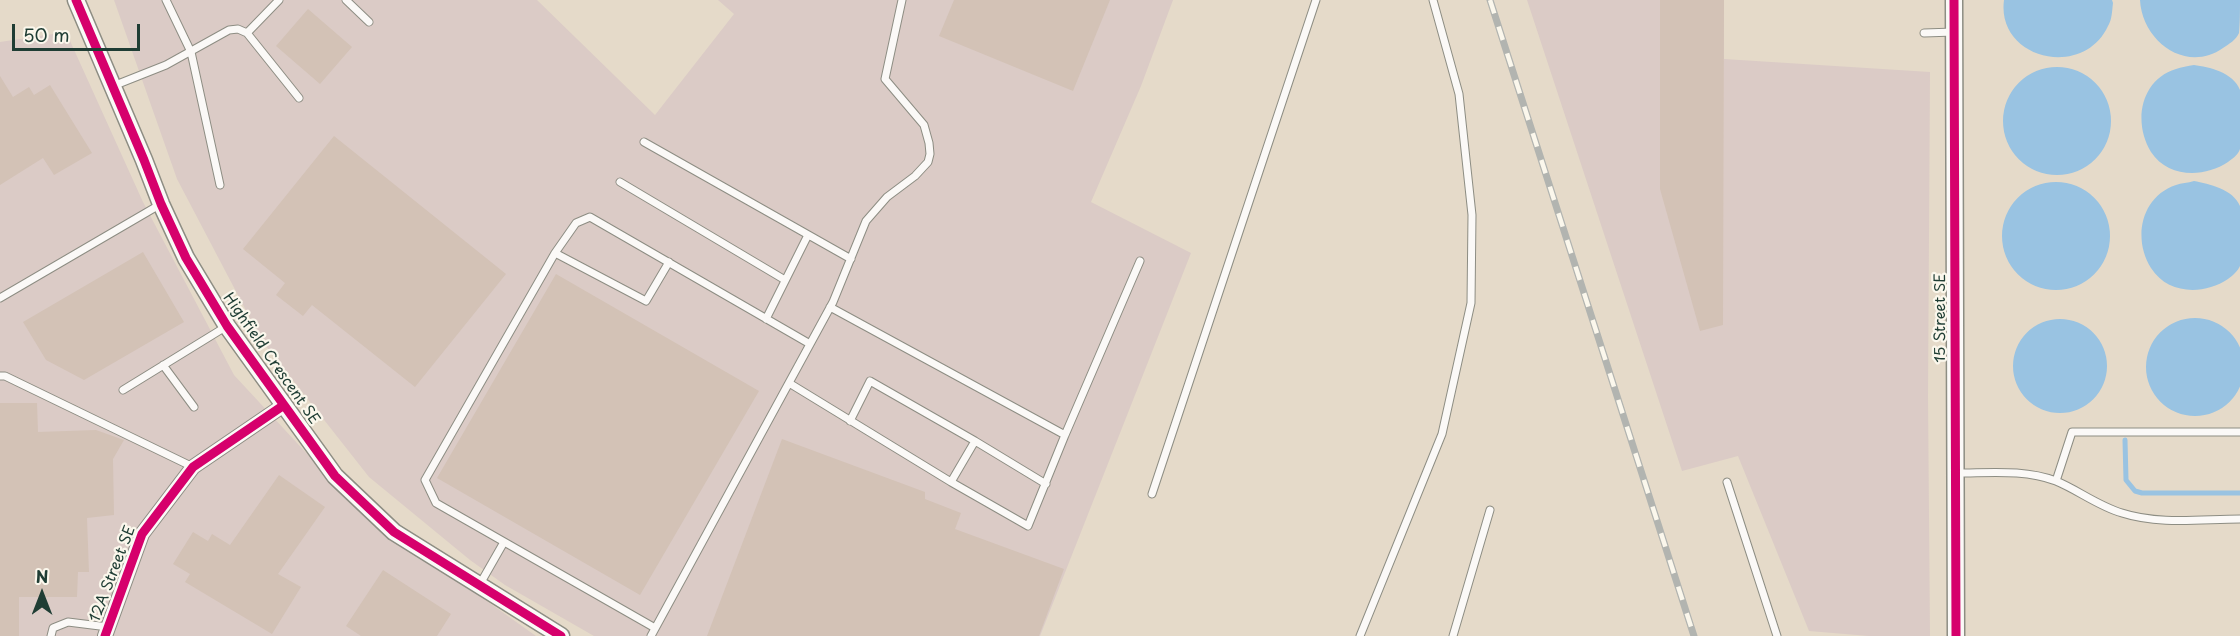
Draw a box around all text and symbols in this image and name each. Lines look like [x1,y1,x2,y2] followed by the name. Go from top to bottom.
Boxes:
[15,12,142,50] scale bar
[23,21,70,48] text: 50 m
[1932,273,1950,363] street label: 15 Street SE
[219,290,323,428] street label: Highfield Crescent SE
[86,523,140,625] street label: 12A Street SE
[12,564,72,624] north arrow
[36,564,48,588] text: N

